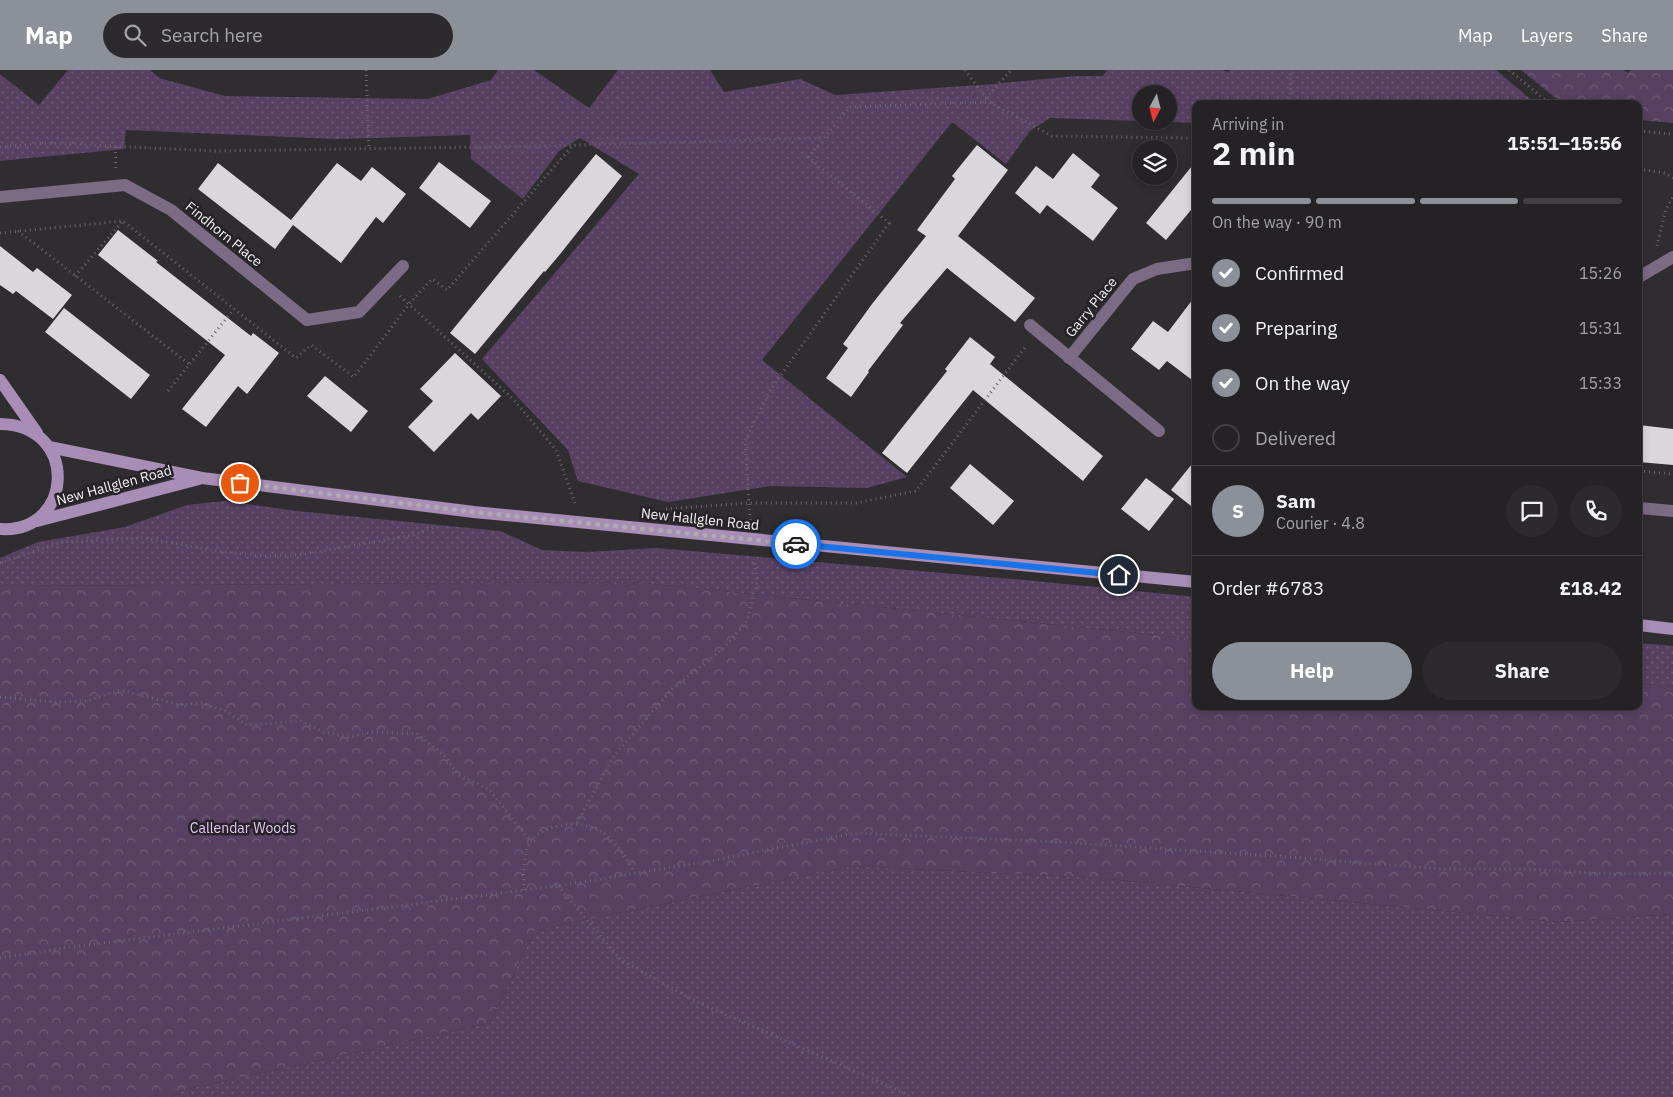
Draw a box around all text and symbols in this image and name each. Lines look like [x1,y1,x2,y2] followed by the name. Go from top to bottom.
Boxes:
[103,13,453,58] search box
[25,19,73,51] text: Map
[121,21,149,49] icon: search
[161,23,263,47] text: Search here
[1458,24,1493,47] text: Map
[1521,24,1573,47] text: Layers
[1601,24,1648,47] text: Share
[1132,85,1178,130] north arrow
[1132,85,1177,185] map controls
[1212,114,1284,134] text: Arriving in
[1507,131,1622,155] text: 15:51–15:56
[1212,132,1296,174] text: 2 min
[1132,140,1177,185] button: layers
[182,197,266,271] street label: Findhorn Place
[1212,212,1342,232] text: On the way · 90 m
[1212,259,1240,287] icon: check
[1255,261,1344,285] text: Confirmed
[1579,263,1622,283] text: 15:26
[1061,273,1121,341] street label: Garry Place
[1212,314,1240,342] icon: check
[1255,316,1337,340] text: Preparing
[1579,318,1622,338] text: 15:31
[1212,369,1240,397] icon: check
[1255,371,1350,395] text: On the way
[1579,373,1622,393] text: 15:33
[1255,426,1336,450] text: Delivered
[54,461,174,509] street label: New Hallglen Road
[219,462,261,504] pin
[226,469,254,497] icon: bag
[1506,485,1558,537] button: chat
[1570,485,1622,537] button: phone
[1276,489,1316,513] text: Sam
[1232,499,1244,523] text: S
[640,504,760,534] street label: New Hallglen Road
[1276,513,1365,533] text: Courier · 4.8
[771,519,821,569] courier
[782,530,810,558] icon: car
[1098,554,1140,596] pin
[1105,561,1133,589] icon: home
[1212,576,1324,600] text: Order #6783
[1559,576,1622,600] text: £18.42
[1212,642,1412,700] button: Help
[1422,642,1622,700] button: Share
[190,819,296,837] park label: Callendar Woods

